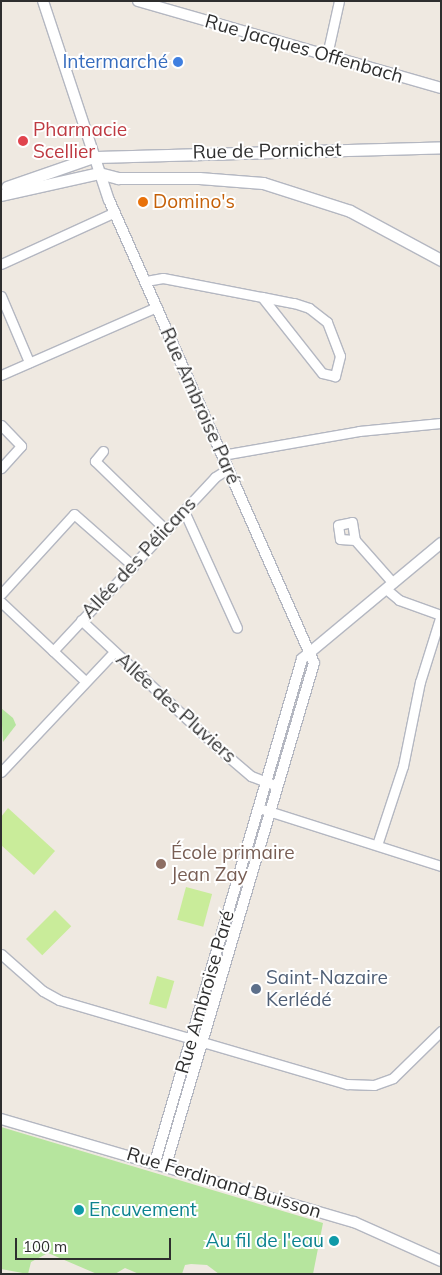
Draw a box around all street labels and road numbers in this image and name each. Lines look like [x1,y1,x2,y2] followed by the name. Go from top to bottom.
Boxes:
[202,10,406,88] street label: Rue Jacques Offenbach
[192,138,342,164] street label: Rue de Pornichet
[155,324,245,488] street label: Rue Ambroise Paré
[77,493,201,623] street label: Allée des Pélicans
[111,648,241,768] street label: Allée des Pluviers
[171,908,239,1076] street label: Rue Ambroise Paré
[124,1143,324,1223] street label: Rue Ferdinand Buisson

